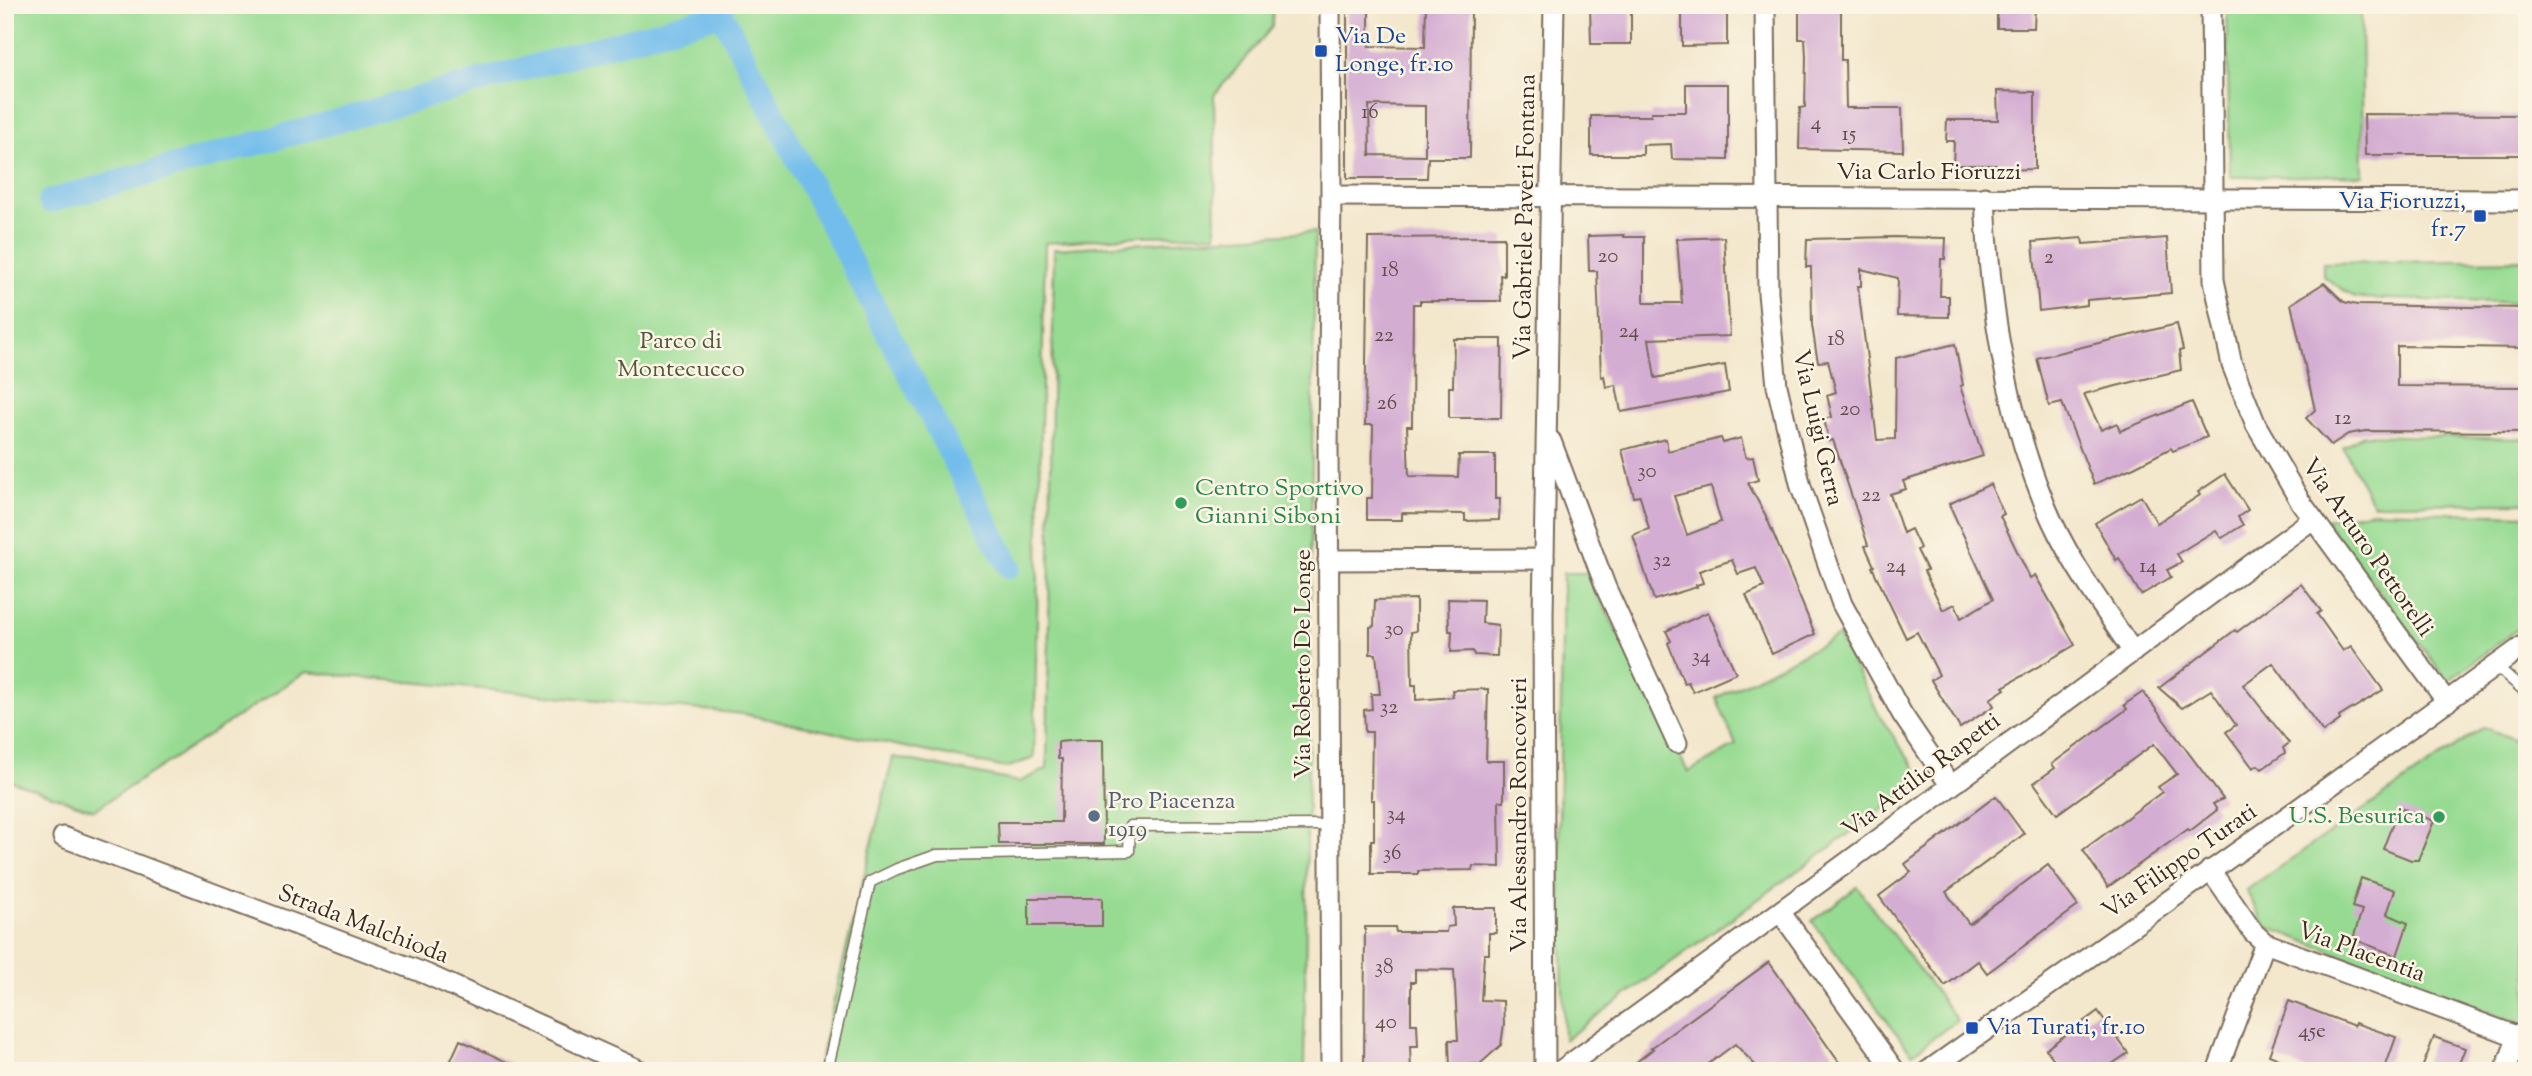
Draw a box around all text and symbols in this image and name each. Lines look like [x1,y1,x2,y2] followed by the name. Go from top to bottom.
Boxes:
[1335,20,1454,82] place label: Via De Longe, fr.10
[1313,43,1329,59] marker: Via De Longe, fr.10
[1507,73,1545,361] street label: Via Gabriele Paveri Fontana
[1361,98,1379,128] house number: 16
[1811,109,1821,139] house number: 4
[1842,120,1856,150] house number: 15
[1837,156,2022,190] street label: Via Carlo Fioruzzi
[2339,185,2466,247] place label: Via Fioruzzi, fr.7
[2472,208,2488,224] marker: Via Fioruzzi, fr.7
[1598,242,1618,272] house number: 20
[2044,243,2054,273] house number: 2
[1381,256,1399,286] house number: 18
[1619,317,1639,347] house number: 24
[1374,321,1394,351] house number: 22
[617,325,745,387] park label: Parco di Montecucco
[1827,325,1845,355] house number: 18
[1782,346,1852,510] street label: Via Luigi Gerra
[1377,389,1397,419] house number: 26
[1840,395,1860,425] house number: 20
[2335,404,2352,434] house number: 12
[2292,452,2442,645] street label: Via Arturo Pettorelli
[1637,457,1657,487] house number: 30
[1195,472,1364,534] place label: Centro Sportivo Gianni Siboni
[1861,481,1881,511] house number: 22
[1173,495,1189,511] marker: Centro Sportivo Gianni Siboni
[1653,546,1671,576] house number: 32
[1287,549,1321,779] street label: Via Roberto De Longe
[1886,552,1906,582] house number: 24
[2139,552,2157,582] house number: 14
[1384,615,1404,645] house number: 30
[1691,642,1711,672] house number: 34
[1503,677,1537,953] street label: Via Alessandro Roncovieri
[1380,693,1398,723] house number: 32
[1836,705,2009,847] street label: Via Attilio Rapetti
[1108,785,1236,847] place label: Pro Piacenza 1919
[2096,796,2265,928] street label: Via Filippo Turati
[1386,800,1406,830] house number: 34
[2289,800,2425,834] place label: U.S. Besurica
[1086,808,1102,824] marker: Pro Piacenza 1919
[2431,809,2447,825] marker: U.S. Besurica
[1383,839,1401,869] house number: 36
[272,877,454,973] street label: Strada Malchioda
[2292,914,2430,992] street label: Via Placentia
[1375,953,1393,983] house number: 38
[1375,1008,1397,1038] house number: 40
[1986,1011,2145,1045] place label: Via Turati, fr.10
[2298,1017,2326,1047] house number: 45e
[1964,1020,1980,1036] marker: Via Turati, fr.10

